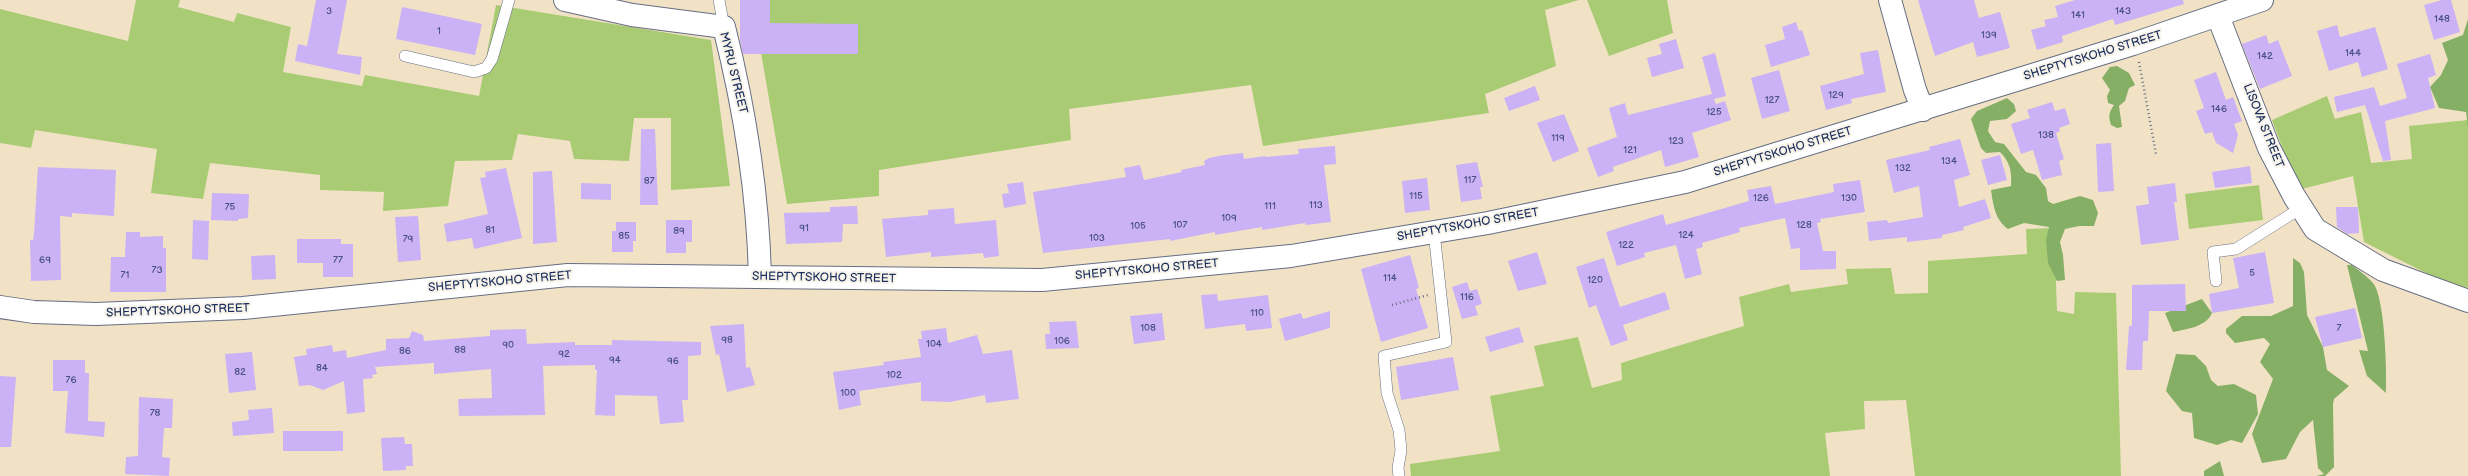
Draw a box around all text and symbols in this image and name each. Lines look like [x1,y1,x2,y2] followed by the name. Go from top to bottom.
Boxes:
[326,5,332,17] house number: 3
[2115,5,2131,17] house number: 143
[2071,9,2085,21] house number: 141
[2434,13,2450,25] house number: 148
[437,25,441,37] house number: 1
[2022,28,2164,84] street label: SHEPTYTSKOHO STREET
[1981,29,1997,41] house number: 139
[716,31,750,115] street label: MYRU STREET
[2345,47,2361,59] house number: 144
[2257,50,2273,62] house number: 142
[2240,82,2286,170] street label: LISOVA STREET
[1828,89,1844,101] house number: 129
[1765,94,1779,106] house number: 127
[2211,103,2227,115] house number: 146
[1706,106,1722,118] house number: 125
[1712,124,1854,180] street label: SHEPTYTSKOHO STREET
[2038,129,2054,141] house number: 138
[1551,132,1565,144] house number: 119
[1668,135,1684,147] house number: 123
[1623,144,1637,156] house number: 121
[1941,155,1957,167] house number: 134
[1895,162,1911,174] house number: 132
[1464,174,1476,186] house number: 117
[644,175,654,187] house number: 87
[1409,190,1423,202] house number: 115
[1753,192,1769,204] house number: 126
[1841,192,1857,204] house number: 130
[1309,199,1323,211] house number: 113
[1264,200,1276,212] house number: 111
[225,201,235,213] house number: 75
[1396,205,1540,245] street label: SHEPTYTSKOHO STREET
[1221,212,1237,224] house number: 109
[1173,219,1187,231] house number: 107
[1796,219,1812,231] house number: 128
[1130,220,1146,232] house number: 105
[799,222,809,234] house number: 91
[485,224,495,236] house number: 81
[673,225,685,237] house number: 89
[1678,229,1694,241] house number: 124
[618,230,630,242] house number: 85
[1089,232,1105,244] house number: 103
[403,233,413,245] house number: 79
[1618,239,1634,251] house number: 122
[39,254,51,266] house number: 69
[333,254,343,266] house number: 77
[1075,257,1219,283] street label: SHEPTYTSKOHO STREET
[151,264,163,276] house number: 73
[2249,267,2255,279] house number: 5
[121,269,129,281] house number: 71
[428,269,572,295] street label: SHEPTYTSKOHO STREET
[752,270,896,286] street label: SHEPTYTSKOHO STREET
[1383,272,1397,284] house number: 114
[1587,274,1603,286] house number: 120
[1460,291,1474,303] house number: 116
[106,301,250,321] street label: SHEPTYTSKOHO STREET
[1250,307,1264,319] house number: 110
[1140,322,1156,334] house number: 108
[2337,322,2341,334] house number: 7
[721,334,733,346] house number: 98
[1054,335,1070,347] house number: 106
[926,338,942,350] house number: 104
[502,339,514,351] house number: 90
[454,344,466,356] house number: 88
[399,345,411,357] house number: 86
[558,348,570,360] house number: 92
[609,354,621,366] house number: 94
[667,355,679,367] house number: 96
[316,362,328,374] house number: 84
[234,366,246,378] house number: 82
[886,369,902,381] house number: 102
[65,374,77,386] house number: 76
[840,387,856,399] house number: 100
[150,407,160,419] house number: 78

